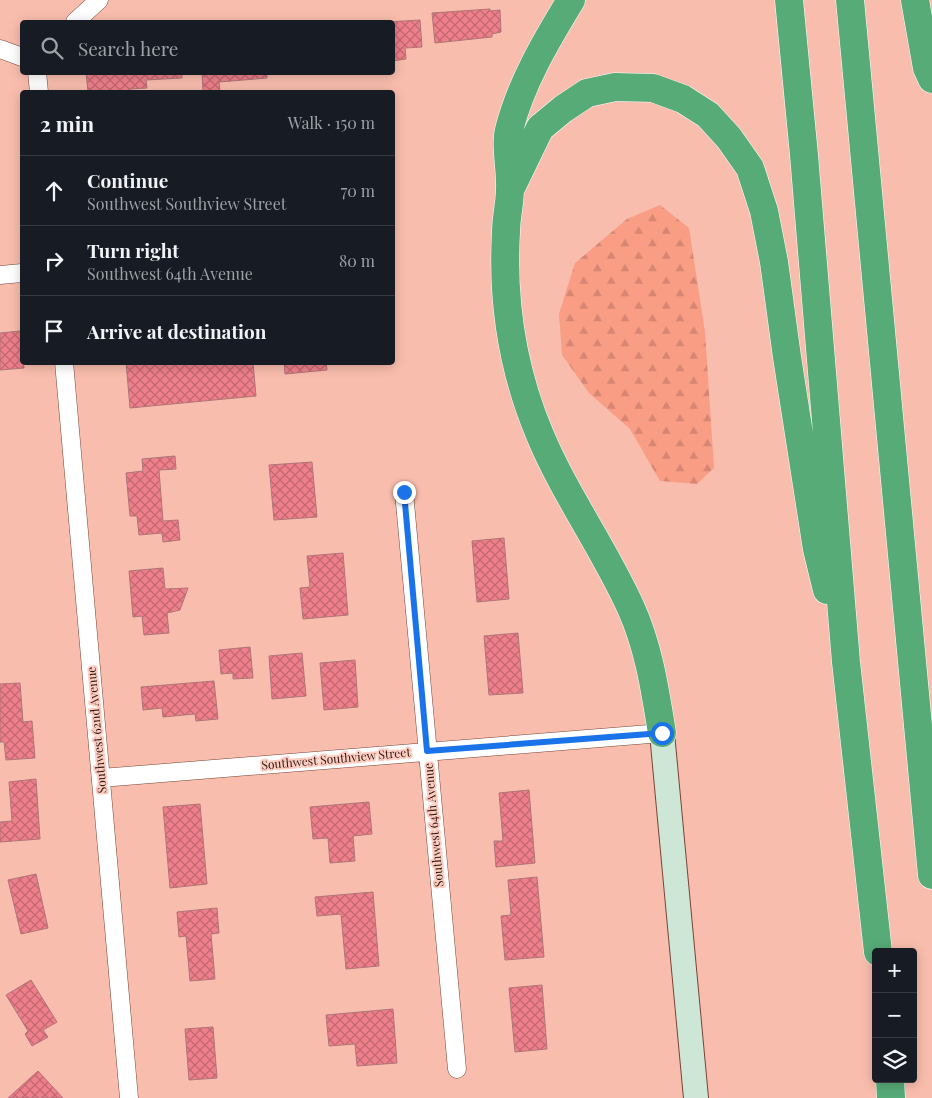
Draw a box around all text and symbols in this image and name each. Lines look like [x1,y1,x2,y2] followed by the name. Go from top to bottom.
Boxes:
[20,20,395,75] search box
[38,34,66,62] icon: search
[78,35,178,61] text: Search here
[40,109,94,137] text: 2 min
[288,112,375,133] text: Walk · 150 m
[87,167,168,193] text: Continue
[40,177,68,205] icon: ahead
[341,180,375,201] text: 70 m
[87,193,286,214] text: Southwest Southview Street
[87,237,179,263] text: Turn right
[40,247,68,275] icon: right
[339,250,375,271] text: 80 m
[87,263,253,284] text: Southwest 64th Avenue
[40,317,68,345] icon: arrive
[87,318,267,344] text: Arrive at destination
[393,481,416,504] route end
[82,666,110,794] street label: Southwest 62nd Avenue
[651,722,674,745] route start
[261,743,412,772] street label: Southwest Southview Street
[420,762,446,888] street label: Southwest 64th Avenue
[872,948,917,1083] map controls
[872,948,917,993] button: +
[872,993,917,1038] button: −
[872,1038,917,1083] button: layers

